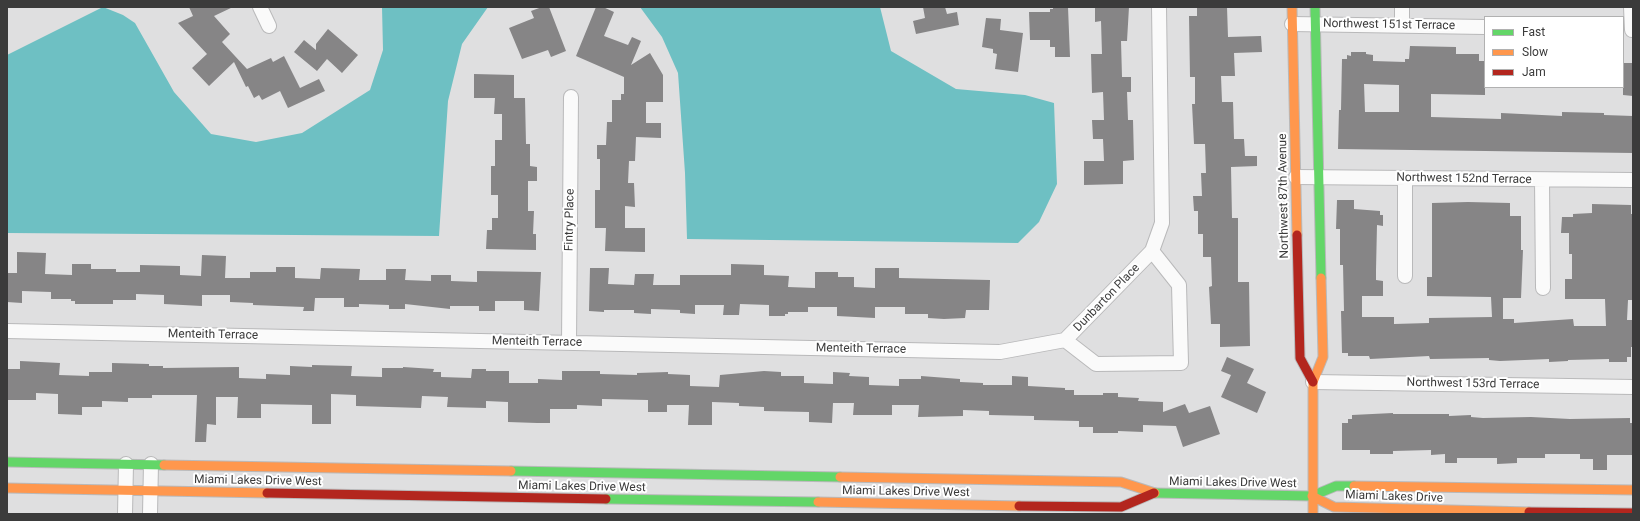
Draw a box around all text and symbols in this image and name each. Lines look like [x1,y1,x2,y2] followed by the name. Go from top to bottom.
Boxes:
[1484,16,1624,88] legend
[1323,17,1455,33] street label: Northwest 151st Terrace
[1522,25,1545,39] text: Fast
[1522,45,1548,59] text: Slow
[1522,65,1546,79] text: Jam
[1276,133,1292,259] street label: Northwest 87th Avenue
[1396,171,1532,187] street label: Northwest 152nd Terrace
[562,189,578,251] street label: Fintry Place
[1071,261,1143,335] street label: Dunbarton Place
[168,327,258,343] street label: Menteith Terrace
[492,334,582,350] street label: Menteith Terrace
[816,341,906,357] street label: Menteith Terrace
[1407,376,1539,392] street label: Northwest 153rd Terrace
[194,473,322,489] street label: Miami Lakes Drive West
[1169,475,1297,491] street label: Miami Lakes Drive West
[518,479,646,495] street label: Miami Lakes Drive West
[842,484,970,500] street label: Miami Lakes Drive West
[1345,488,1443,506] street label: Miami Lakes Drive

